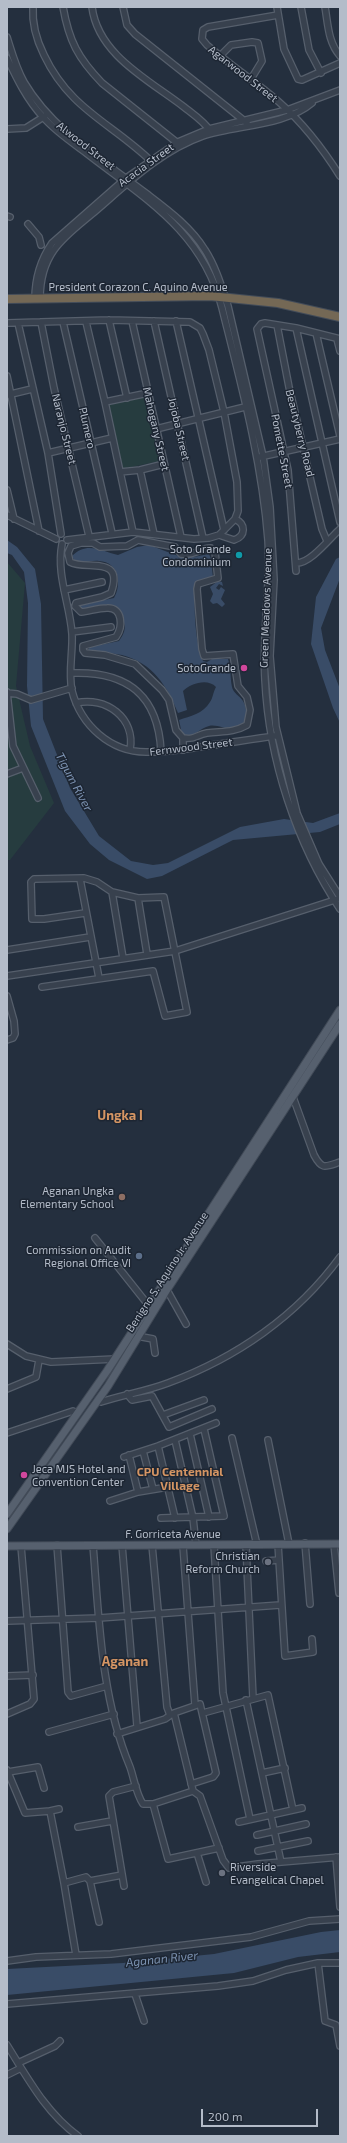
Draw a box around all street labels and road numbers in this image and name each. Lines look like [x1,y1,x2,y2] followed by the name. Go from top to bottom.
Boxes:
[206,43,280,105] street label: Agarwood Street
[54,119,118,173] street label: Alwood Street
[116,140,176,190] street label: Acacia Street
[48,280,228,294] street label: President Corazon C. Aquino Avenue
[140,386,172,472] street label: Mahogany Street
[283,388,317,478] street label: Beautyberry Road
[49,392,79,466] street label: Naranjo Street
[165,396,193,462] street label: Jojoba Street
[76,406,98,450] street label: Plumero
[268,413,296,489] street label: Pomette Street
[257,548,275,668] street label: Green Meadows Avenue
[149,735,233,759] street label: Fernwood Street
[123,1209,211,1335] street label: Benigno S. Aquino Jr. Avenue
[125,1527,221,1541] street label: F. Gorriceta Avenue

